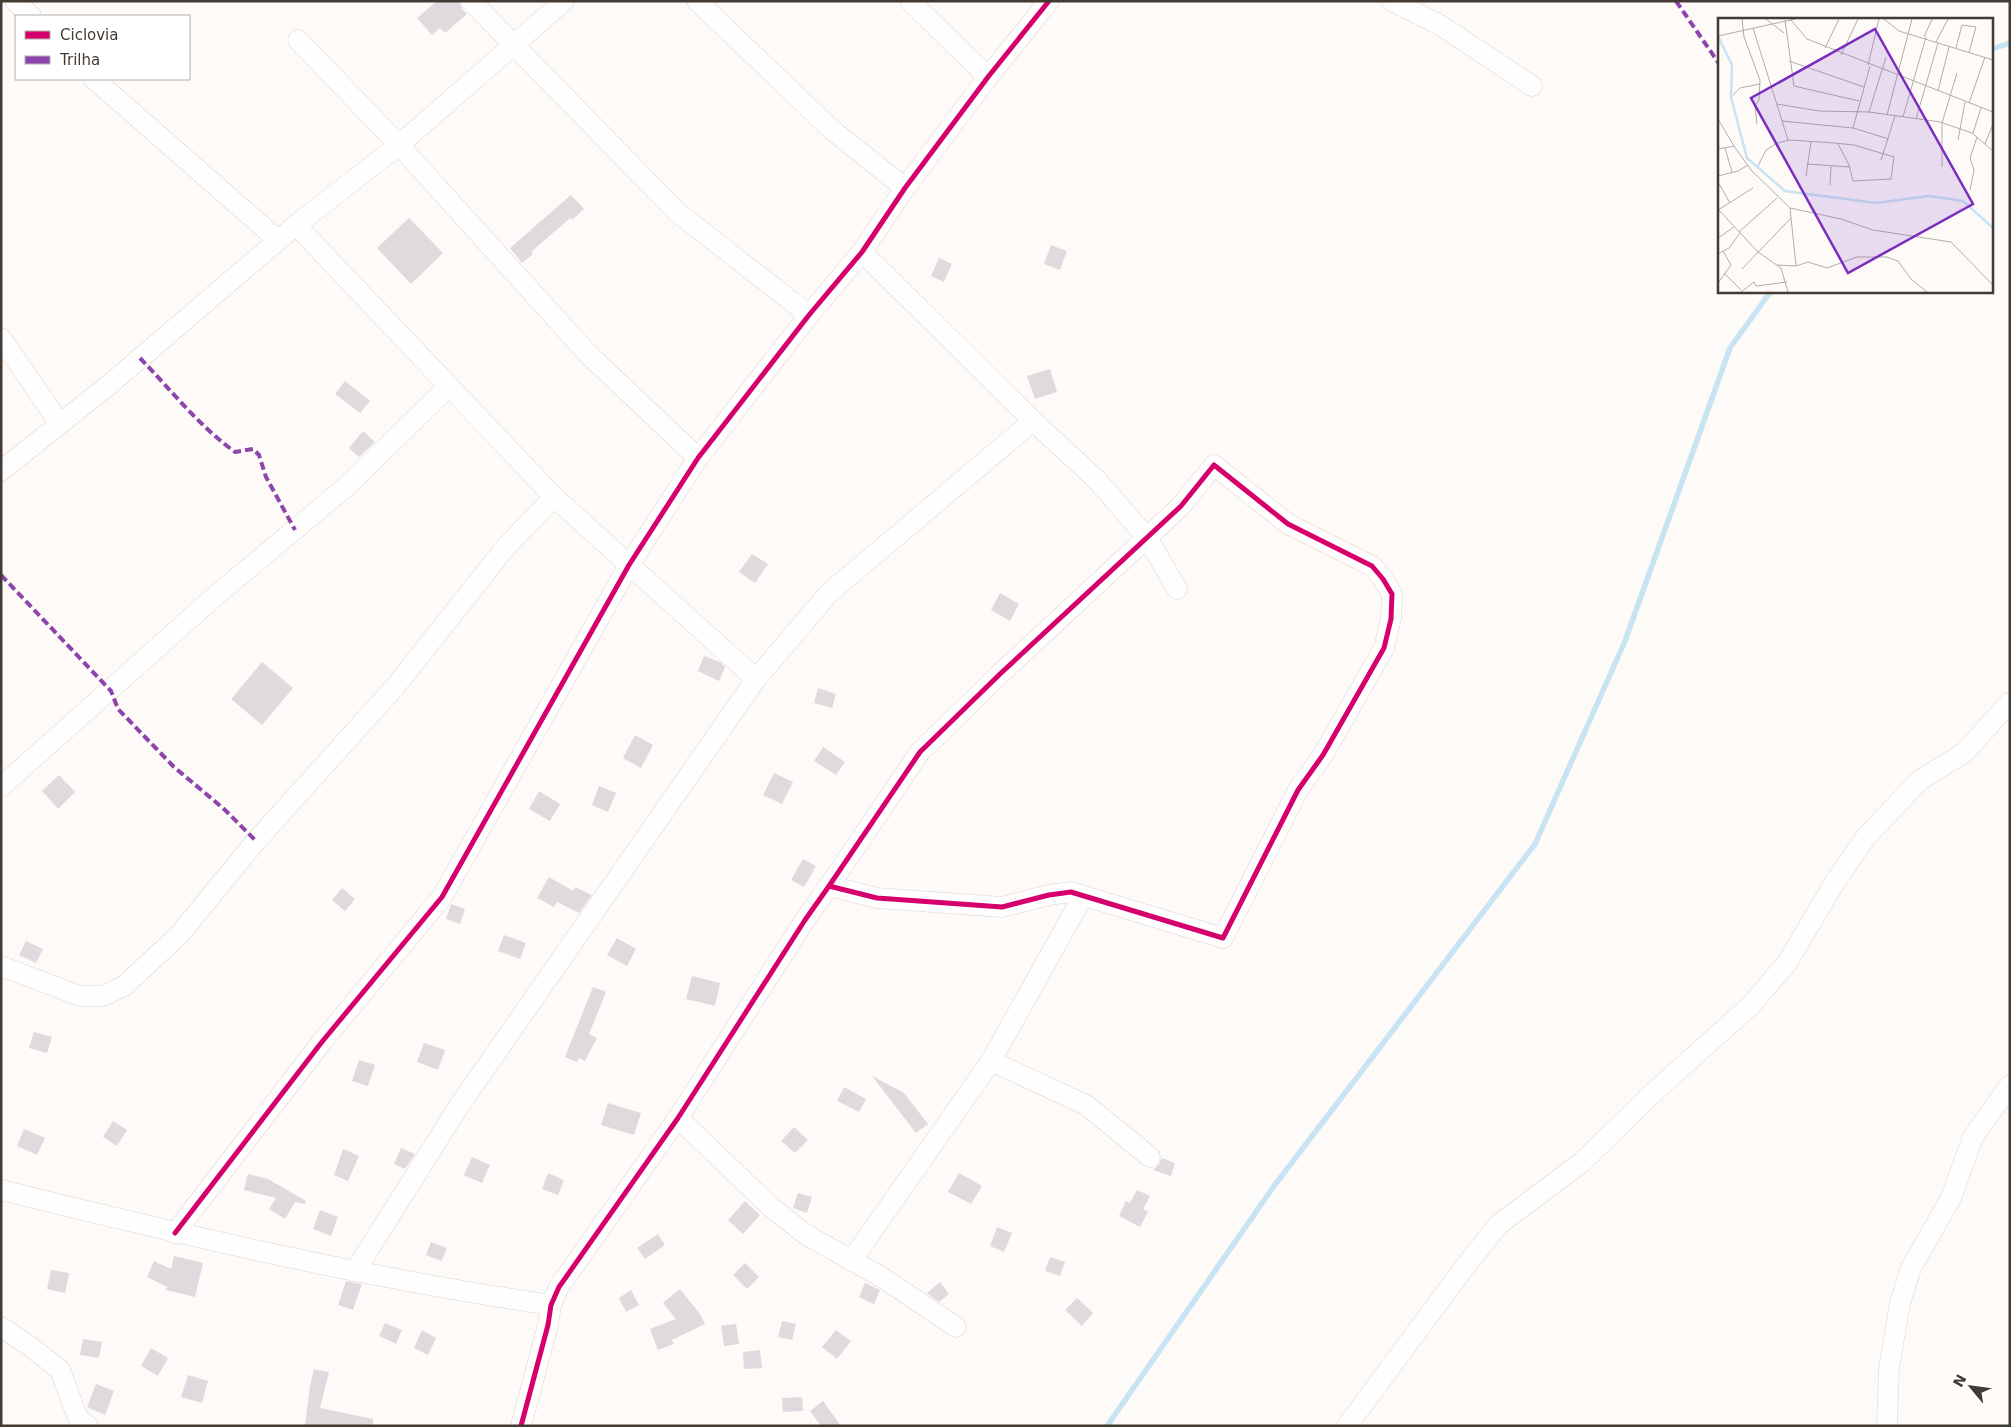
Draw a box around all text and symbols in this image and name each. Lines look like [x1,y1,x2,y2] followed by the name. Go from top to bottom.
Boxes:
[15,15,190,80] legend
[1718,18,1994,292] inset map
[60,26,118,44] text: Ciclovia
[59,51,100,69] text: Trilha
[1946,1362,1996,1412] north arrow
[1950,1372,1969,1390] text: N

